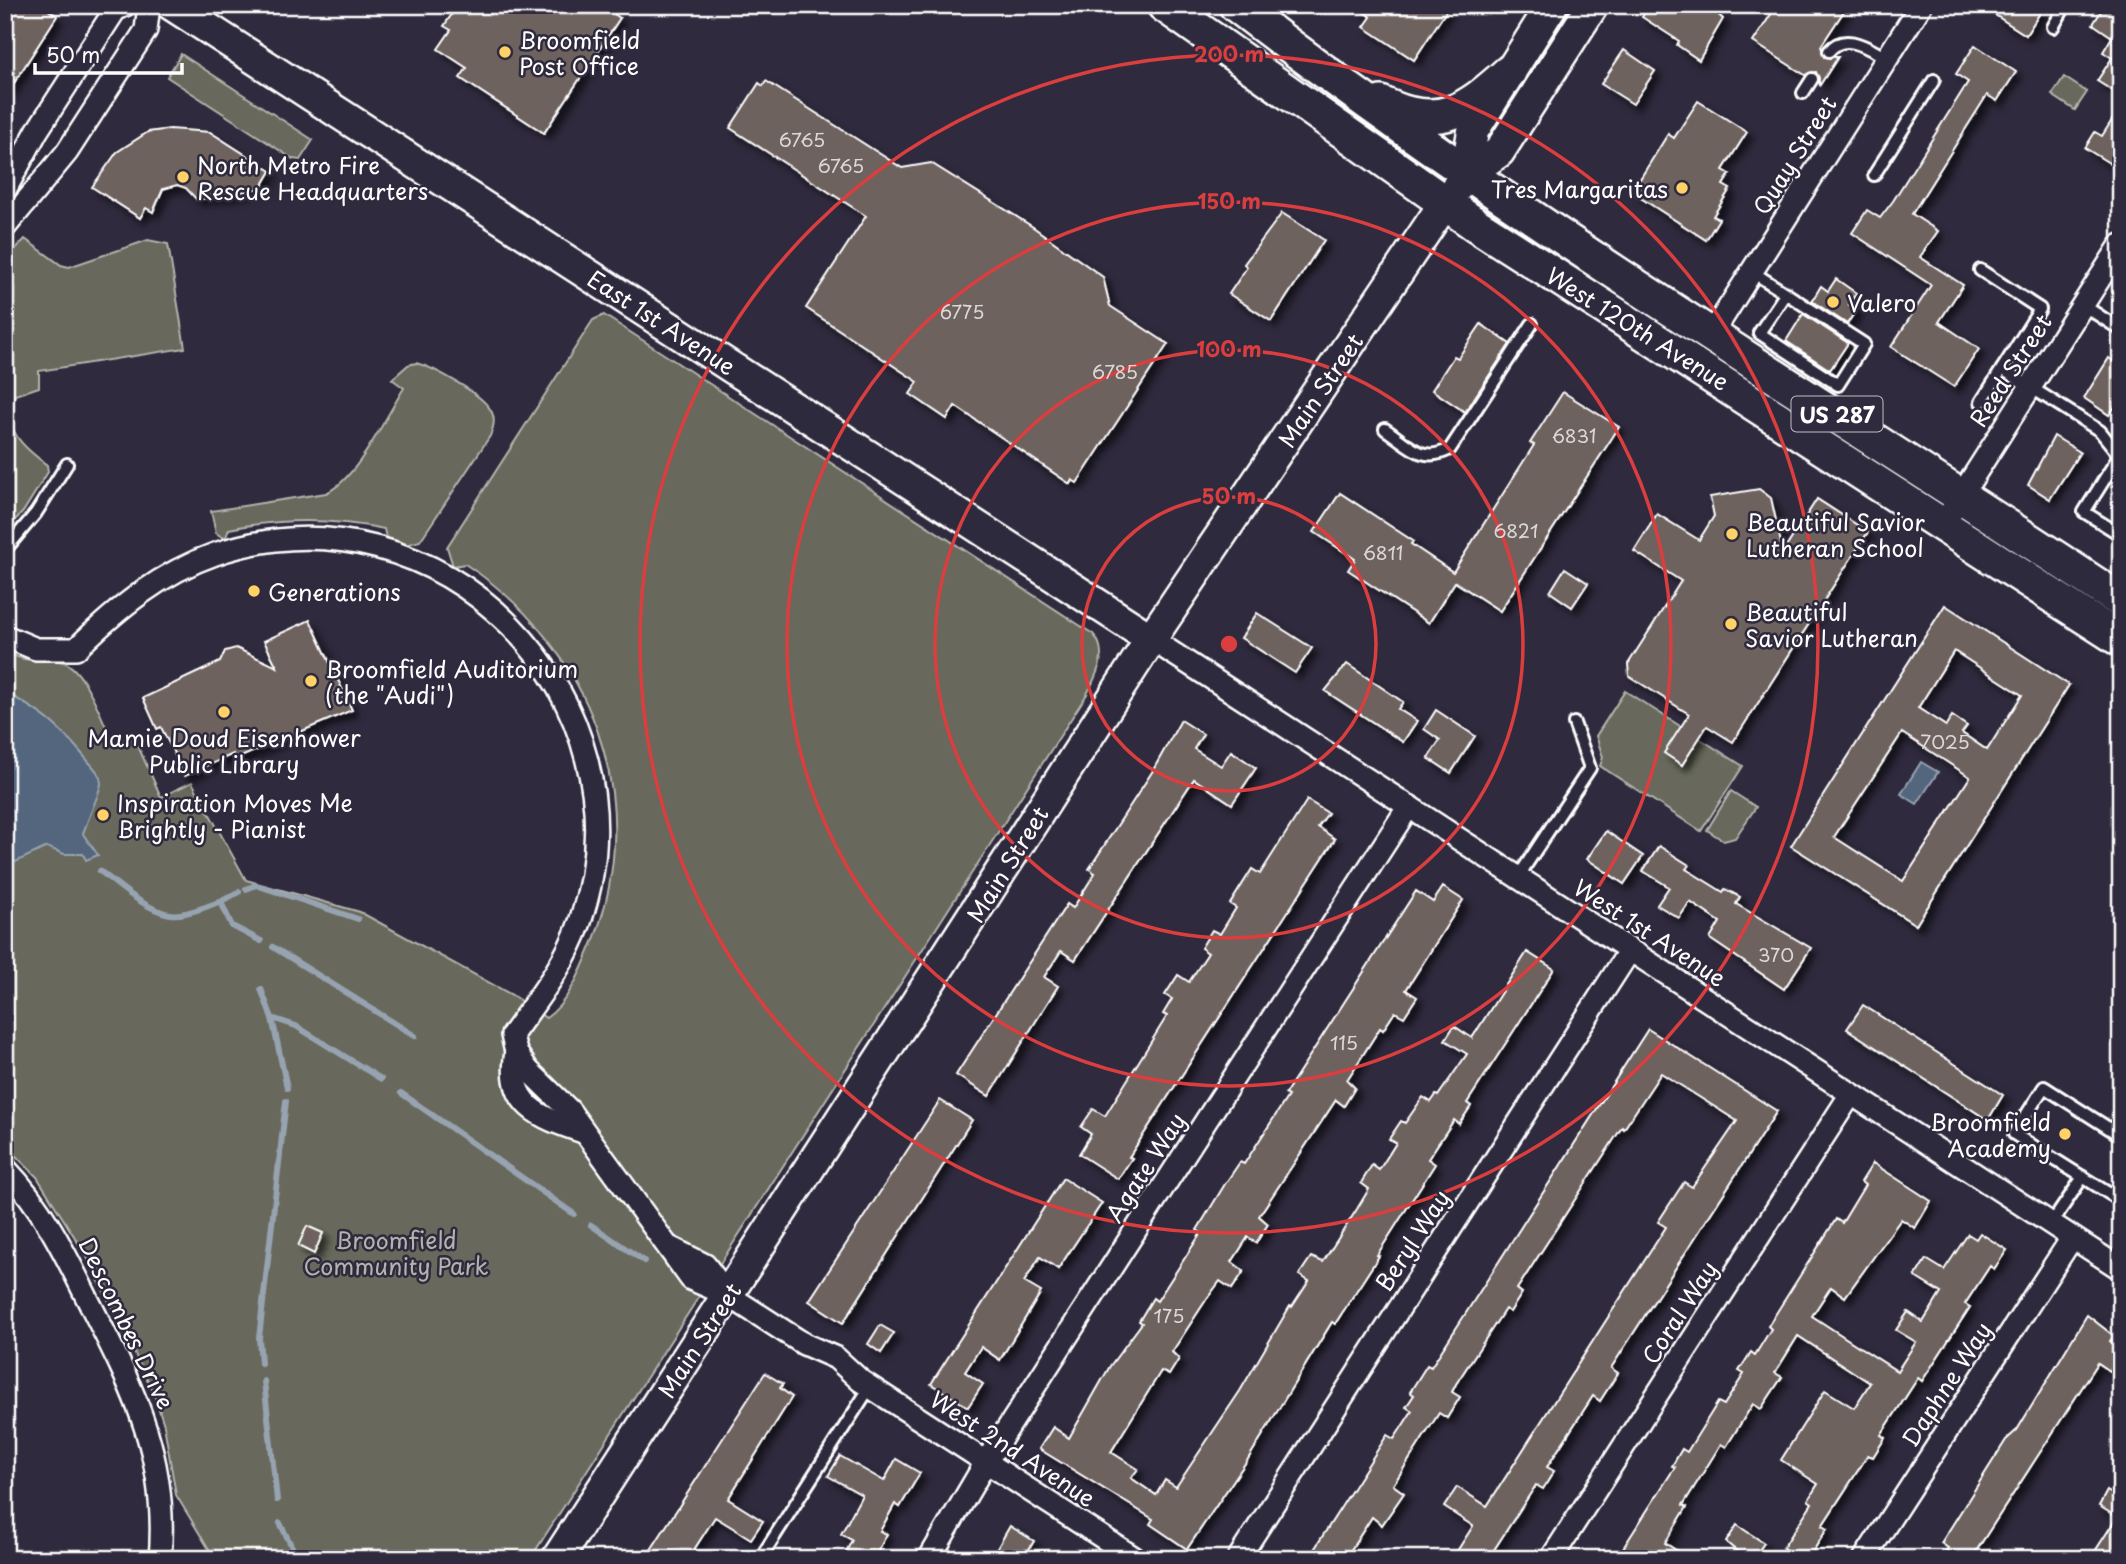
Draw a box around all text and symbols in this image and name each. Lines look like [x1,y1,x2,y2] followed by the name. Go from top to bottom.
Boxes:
[519,22,640,83] place label: Broomfield Post Office
[35,32,182,76] scale bar
[1194,37,1264,69] text: 200 m
[46,38,100,70] text: 50 m
[497,44,513,60] marker: Broomfield Post Office
[1744,89,1844,221] street label: Quay Street
[779,125,825,153] house number: 6765
[197,147,428,208] place label: North Metro Fire Rescue Headquarters
[818,151,864,179] house number: 6765
[175,169,191,185] marker: North Metro Fire Rescue Headquarters
[1491,171,1668,206] place label: Tres Margaritas
[1674,180,1690,196] marker: Tres Margaritas
[1197,184,1261,216] text: 150 m
[1540,257,1736,399] street label: West 120th Avenue
[581,261,743,383] street label: East 1st Avenue
[1847,285,1916,320] place label: Valero
[1825,294,1841,310] marker: Valero
[940,297,984,325] house number: 6775
[1960,307,2060,433] street label: Reed Street
[1269,326,1371,454] street label: Main Street
[1196,332,1262,364] text: 100 m
[1092,357,1138,385] house number: 6785
[1792,396,1882,432] road number: US 287
[1552,421,1596,449] house number: 6831
[1202,479,1256,511] text: 50 m
[1746,504,1925,565] place label: Beautiful Savior Lutheran School
[1493,516,1539,544] house number: 6821
[1724,526,1740,542] marker: Beautiful Savior Lutheran School
[1363,538,1403,566] house number: 6811
[268,574,401,609] place label: Generations
[246,583,262,599] marker: Generations
[1745,594,1918,655] place label: Beautiful Savior Lutheran
[1723,616,1739,632] marker: Beautiful Savior Lutheran
[1217,632,1241,656] centre of rings
[325,651,578,712] place label: Broomfield Auditorium (the "Audi")
[303,673,319,689] marker: Broomfield Auditorium (the "Audi")
[216,704,232,720] marker: Mamie Doud Eisenhower Public Library
[87,720,361,781] place label: Mamie Doud Eisenhower Public Library
[1920,727,1970,755] house number: 7025
[117,785,353,846] place label: Inspiration Moves Me Brightly - Pianist
[957,799,1057,929] street label: Main Street
[95,807,111,823] marker: Inspiration Moves Me Brightly - Pianist
[1567,870,1733,994] street label: West 1st Avenue
[1758,940,1794,968] house number: 370
[1330,1028,1358,1056] house number: 115
[1930,1104,2051,1165] place label: Broomfield Academy
[1096,1105,1194,1229] street label: Agate Way
[2057,1126,2073,1142] marker: Broomfield Academy
[1366,1182,1458,1298] street label: Beryl Way
[303,1222,489,1283] park label: Broomfield Community Park
[70,1231,184,1415] street label: Descombes Drive
[1633,1253,1725,1371] street label: Coral Way
[649,1275,749,1405] street label: Main Street
[1154,1301,1184,1329] house number: 175
[1892,1315,2000,1453] street label: Daphne Way
[923,1381,1103,1515] street label: West 2nd Avenue

